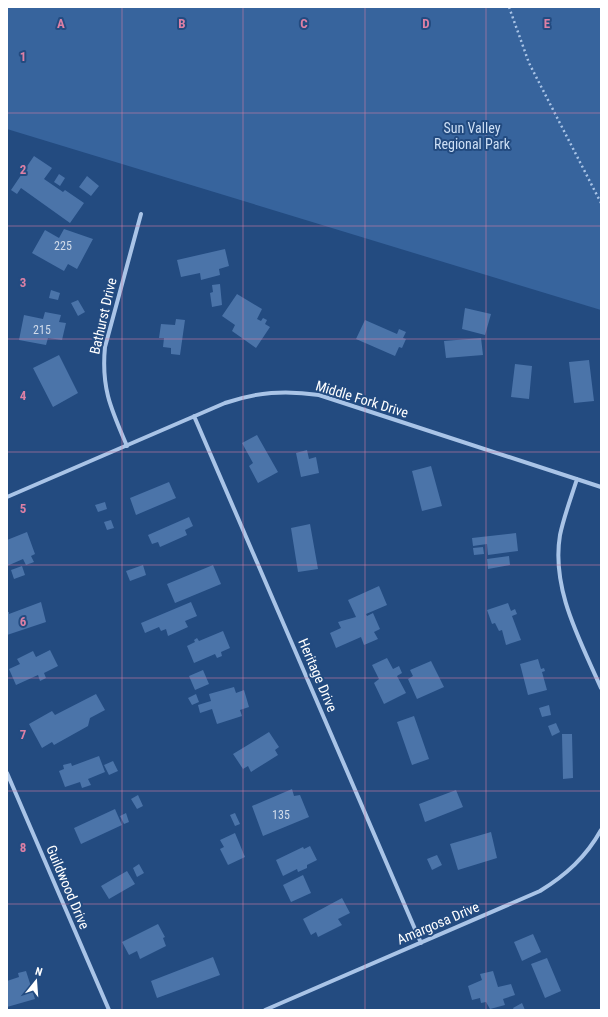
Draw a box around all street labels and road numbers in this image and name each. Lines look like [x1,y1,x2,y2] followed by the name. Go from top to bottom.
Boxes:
[86,276,120,356] street label: Bathurst Drive
[314,377,411,421] street label: Middle Fork Drive
[295,636,341,715] street label: Heritage Drive
[43,843,93,932] street label: Guildwood Drive
[395,898,482,947] street label: Amargosa Drive

